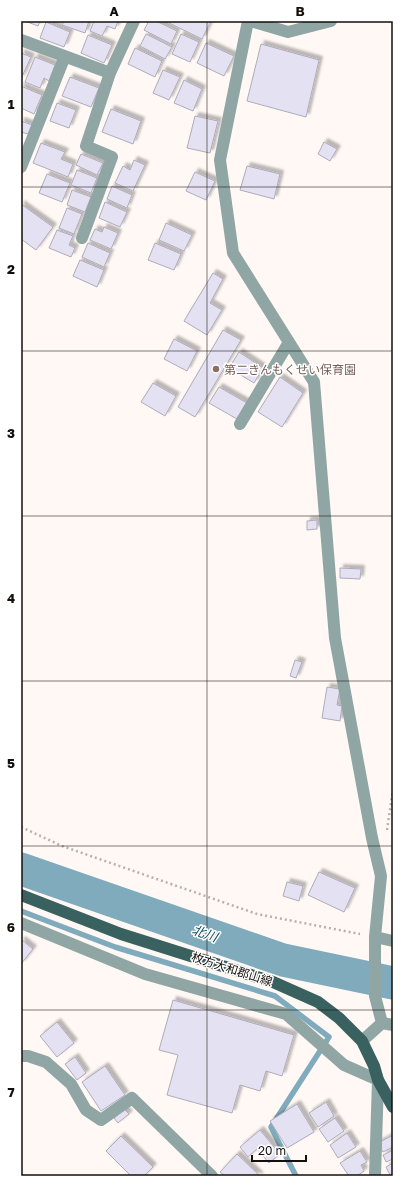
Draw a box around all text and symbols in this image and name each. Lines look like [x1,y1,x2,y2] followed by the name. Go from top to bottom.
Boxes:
[109,3,119,19] text: A
[295,3,305,19] text: B
[8,96,15,112] text: 1
[7,261,15,277] text: 2
[224,362,356,377] place label: 第二きんもくせい保育園
[211,364,221,374] marker: 第二きんもくせい保育園
[7,425,15,441] text: 3
[7,590,15,606] text: 4
[7,755,15,771] text: 5
[7,919,15,935] text: 6
[190,921,222,945] water label: 北川
[190,949,274,989] street label: 枚方大和郡山線
[7,1084,15,1100] text: 7
[252,1137,306,1163] scale bar
[258,1143,286,1158] text: 20 m

